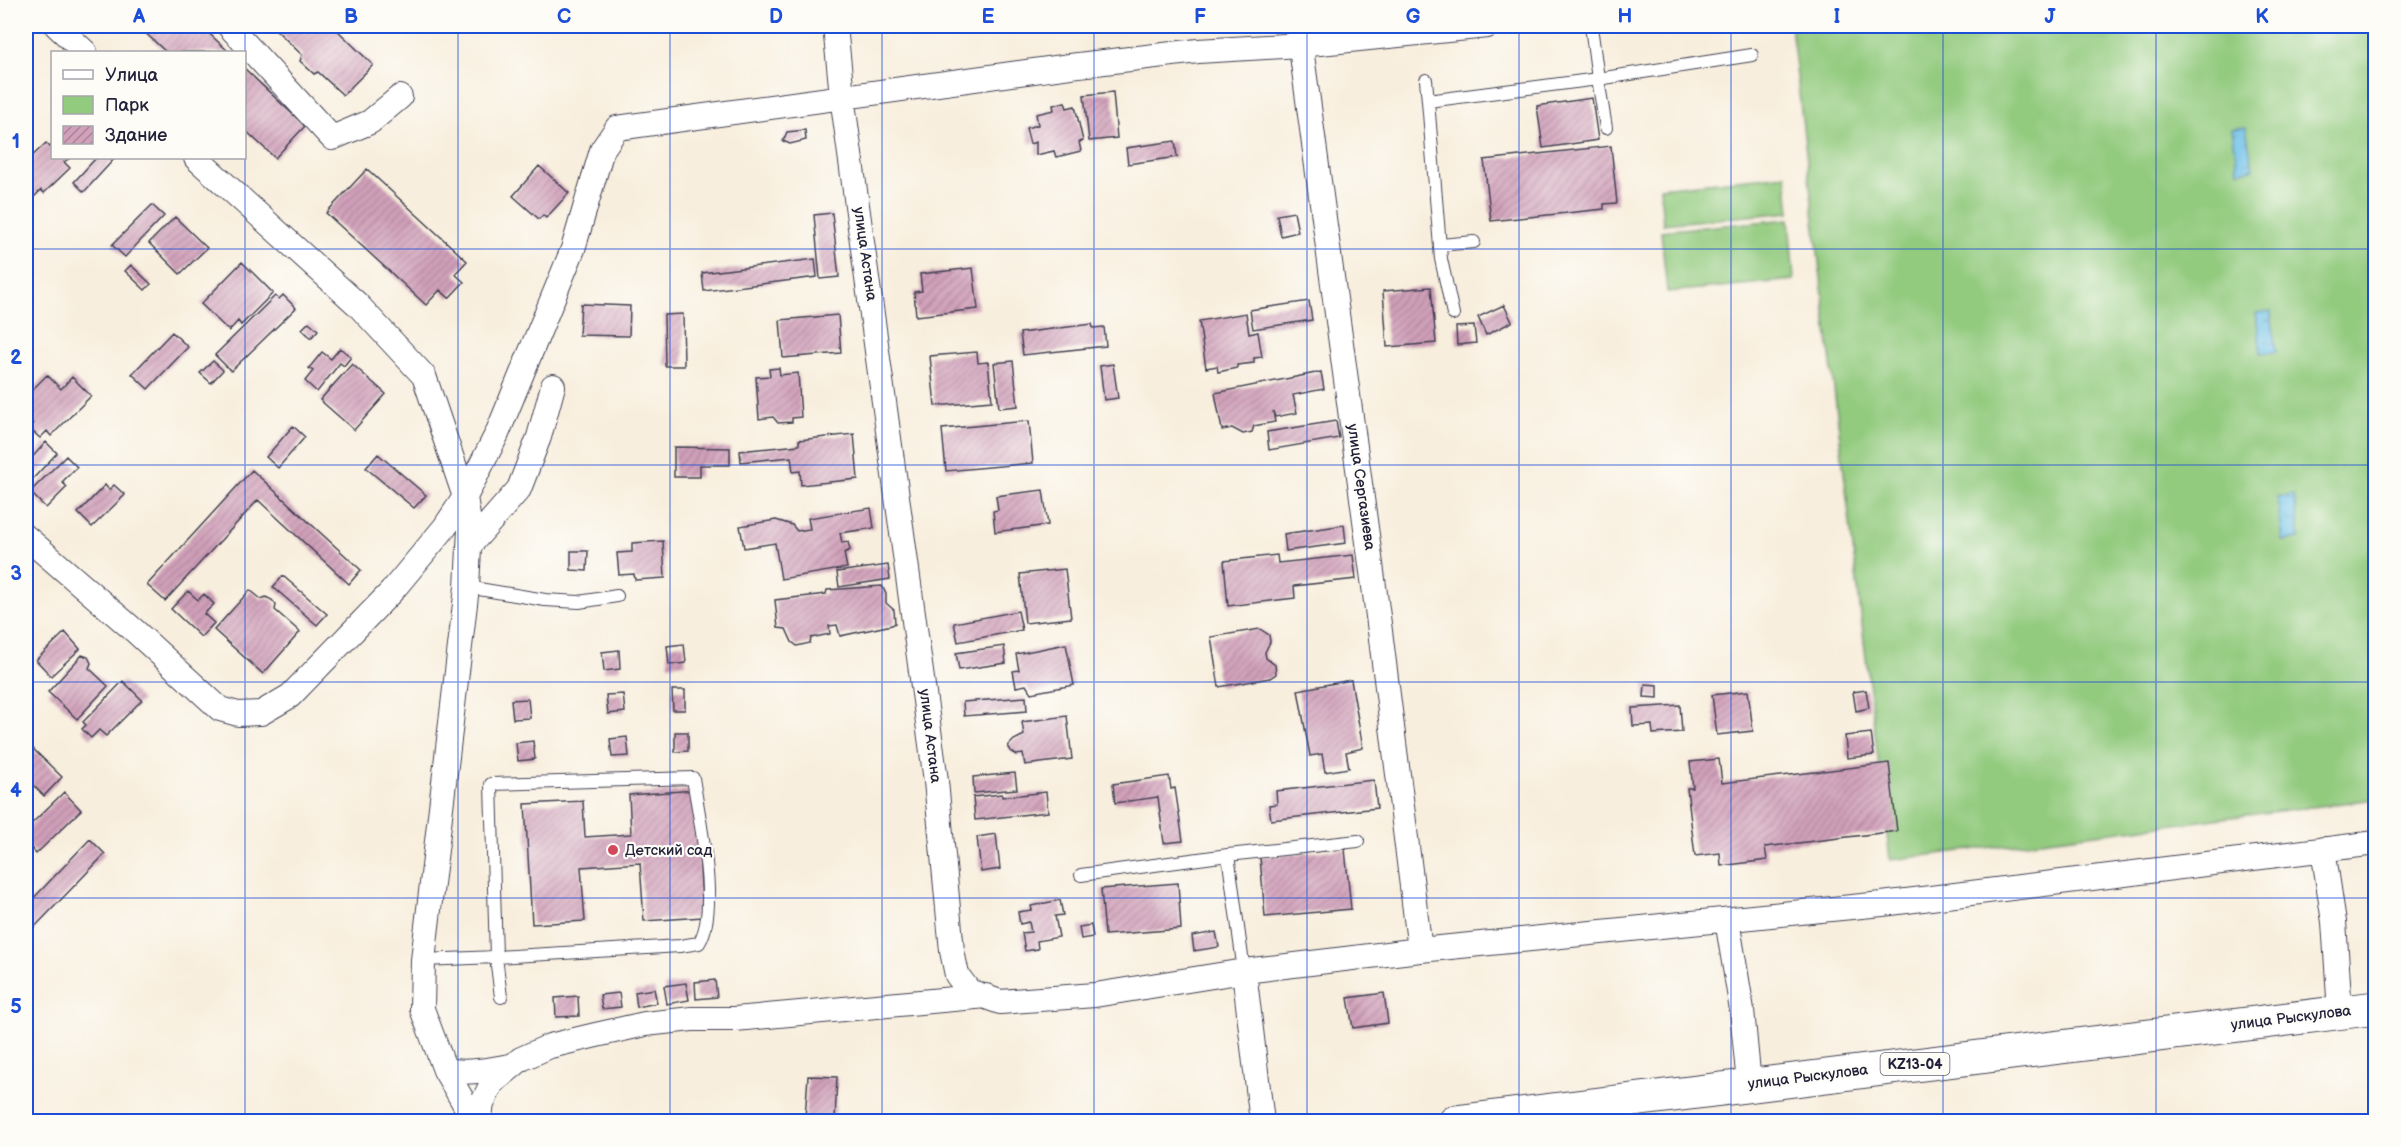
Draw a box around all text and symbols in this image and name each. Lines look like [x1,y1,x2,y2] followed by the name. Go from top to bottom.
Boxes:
[132,5,146,29] text: A
[344,5,358,29] text: B
[557,5,571,29] text: C
[769,5,783,29] text: D
[982,5,995,29] text: E
[1194,5,1206,29] text: F
[1406,5,1421,29] text: G
[1618,5,1632,29] text: H
[1834,5,1840,29] text: I
[2045,5,2057,29] text: J
[2255,5,2269,29] text: K
[51,51,246,159] legend
[105,65,159,86] text: Улица
[105,95,149,116] text: Парк
[105,125,167,146] text: Здание
[12,130,20,154] text: 1
[849,206,881,302] street label: улица Астана
[10,346,22,370] text: 2
[1343,423,1379,552] street label: улица Сергазиева
[10,562,22,586] text: 3
[915,688,945,784] street label: улица Астана
[10,779,22,803] text: 4
[625,841,712,860] place label: Детский сад
[606,843,620,857] marker: Детский сад
[10,995,22,1019] text: 5
[2230,1001,2352,1035] street label: улица Рыскулова
[1880,1053,1950,1075] road number: KZ13-04
[1747,1060,1869,1094] street label: улица Рыскулова

